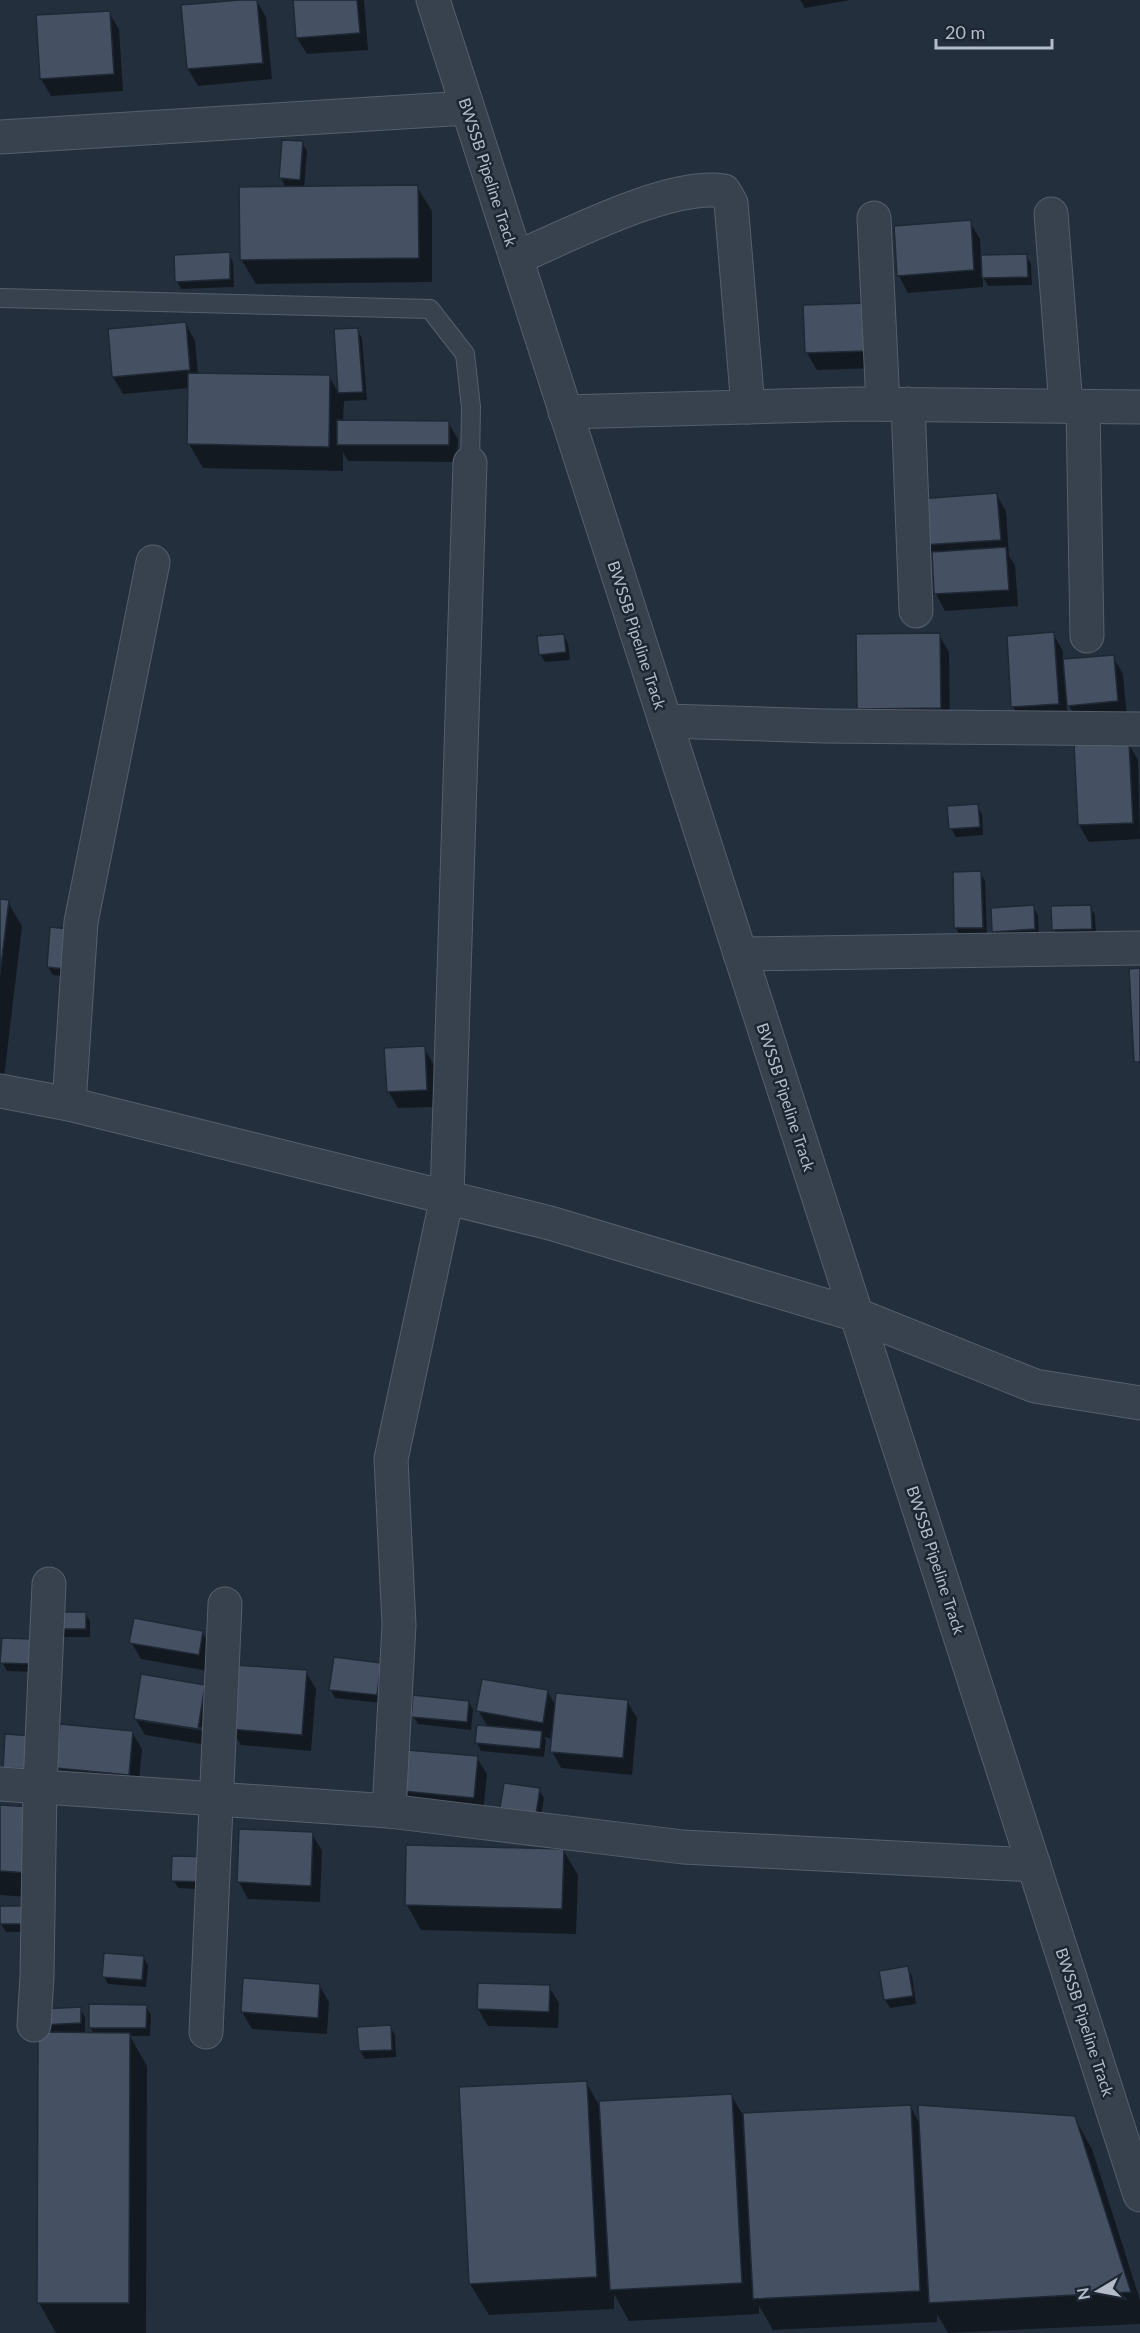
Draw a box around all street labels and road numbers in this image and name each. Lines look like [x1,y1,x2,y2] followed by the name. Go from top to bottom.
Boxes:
[455,95,522,249] street label: BWSSB Pipeline Track
[604,558,671,712] street label: BWSSB Pipeline Track
[753,1020,820,1174] street label: BWSSB Pipeline Track
[903,1483,970,1637] street label: BWSSB Pipeline Track
[1052,1945,1119,2099] street label: BWSSB Pipeline Track

